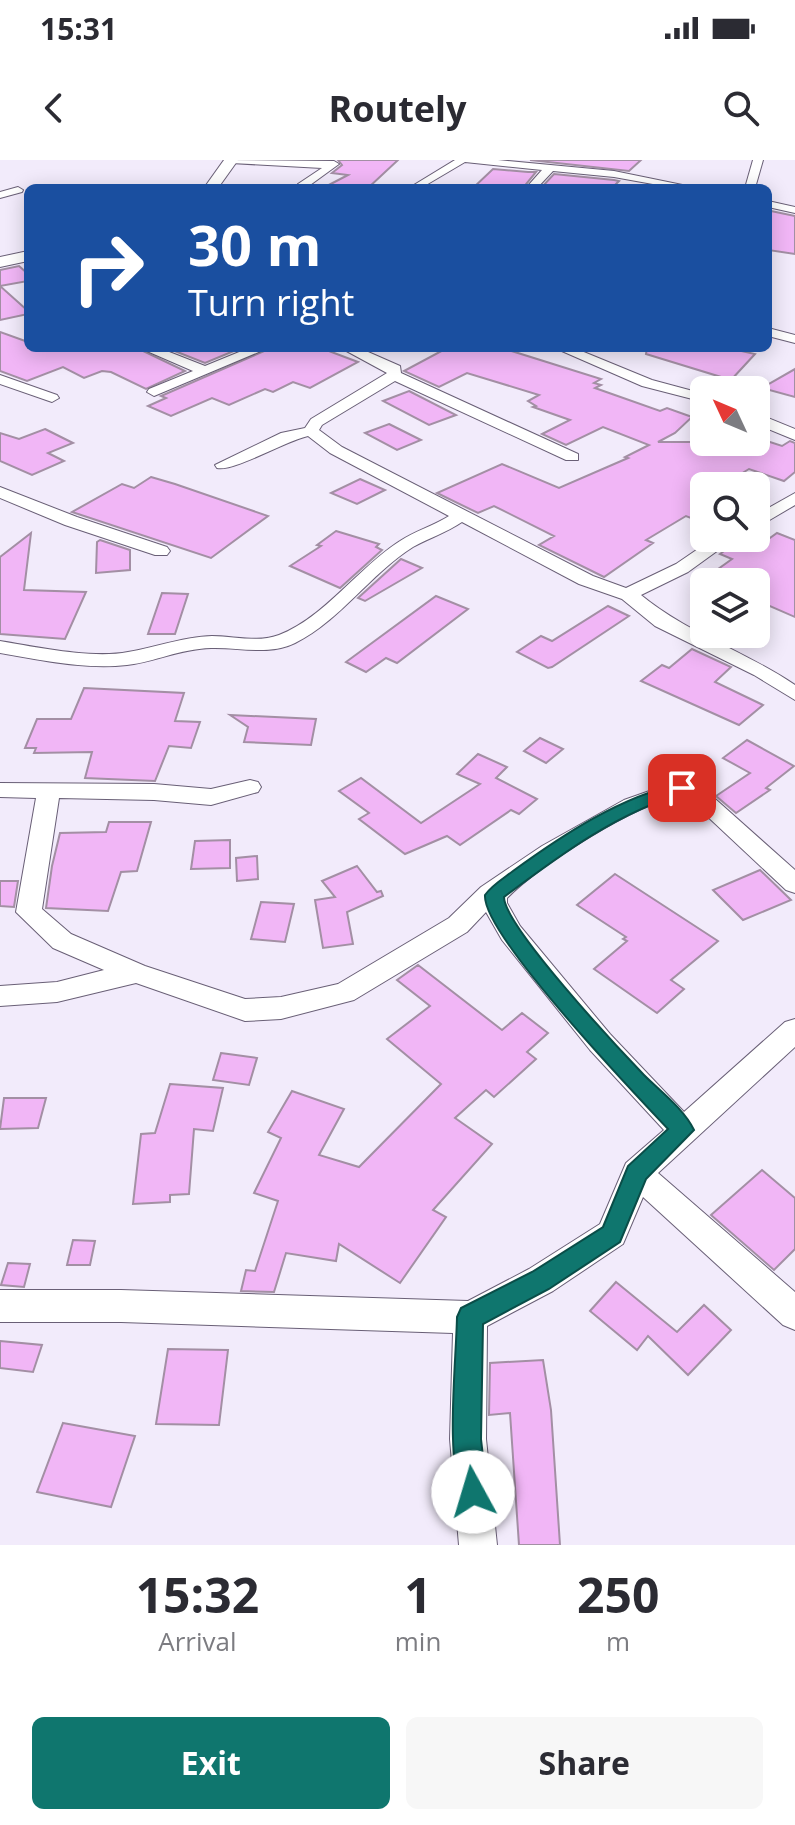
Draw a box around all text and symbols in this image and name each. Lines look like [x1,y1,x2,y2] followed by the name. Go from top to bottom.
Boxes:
[40,8,117,49] text: 15:31
[328,84,467,133] text: Routely
[32,86,76,130] icon: back
[719,86,763,130] icon: search
[188,206,322,282] text: 30 m
[56,216,160,320] icon: right
[188,278,354,327] text: Turn right
[690,376,770,456] north arrow
[690,376,770,648] map controls
[690,472,770,552] button: search
[690,568,770,648] button: layers
[648,754,716,822] pin
[660,766,704,810] icon: arrive
[431,1450,515,1534] position arrow
[136,1562,259,1627] text: 15:32
[404,1562,432,1627] text: 1
[577,1562,659,1627] text: 250
[158,1623,237,1659] text: Arrival
[395,1623,441,1659] text: min
[606,1623,630,1659] text: m
[32,1717,390,1809] button: Exit
[406,1717,763,1809] button: Share

